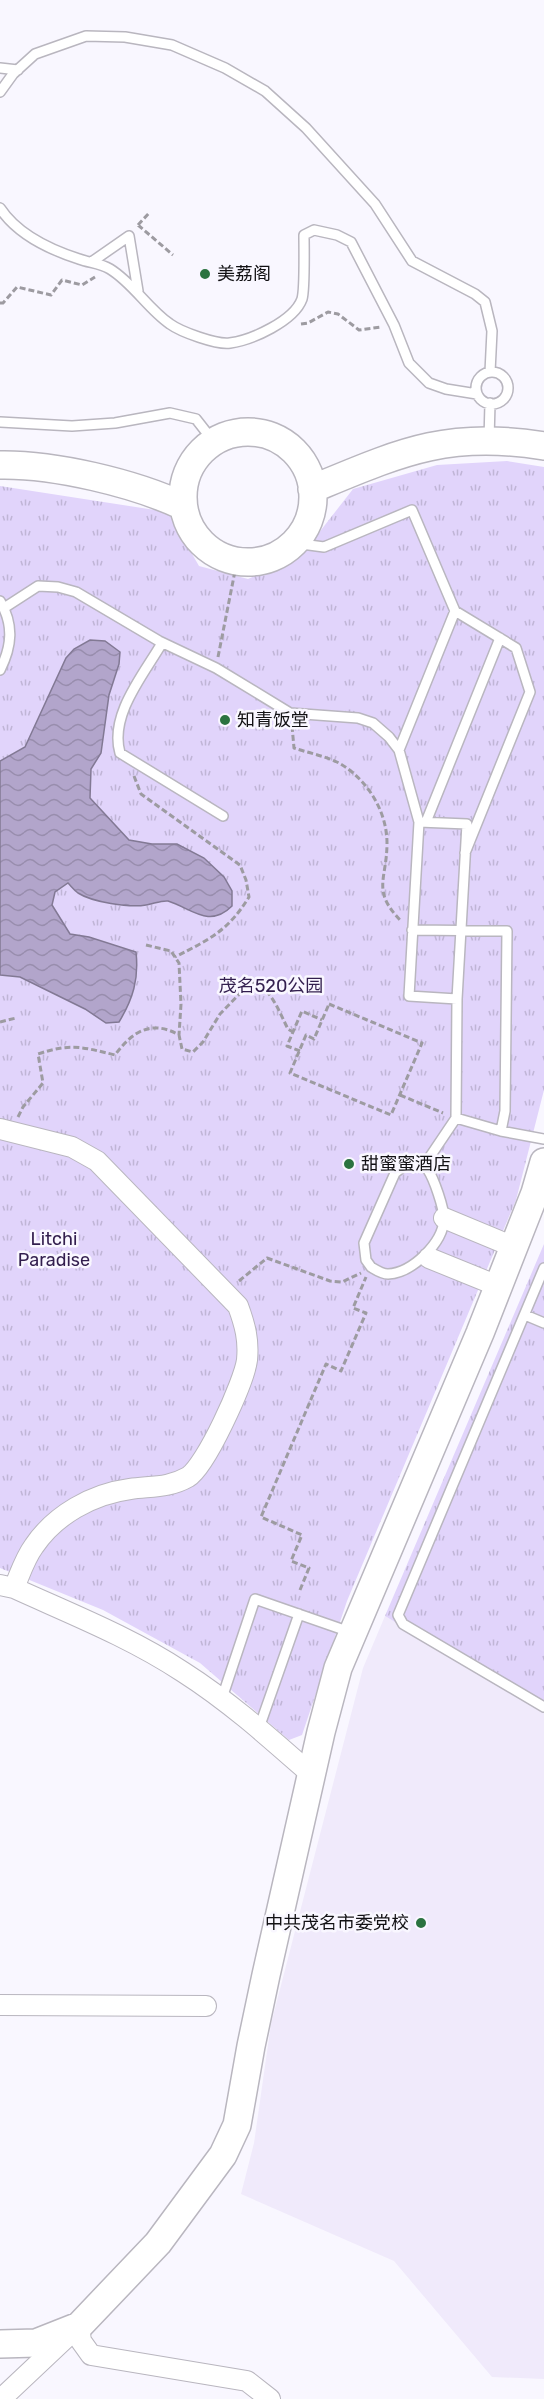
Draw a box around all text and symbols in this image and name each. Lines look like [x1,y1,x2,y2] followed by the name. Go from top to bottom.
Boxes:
[217,263,271,285] place label: 美荔阁
[198,267,212,281] marker: 美荔阁
[237,709,309,731] place label: 知青饭堂
[218,713,232,727] marker: 知青饭堂
[219,975,323,997] park label: 茂名520公园
[361,1153,451,1175] place label: 甜蜜蜜酒店
[342,1157,356,1171] marker: 甜蜜蜜酒店
[18,1228,90,1271] park label: Litchi Paradise
[265,1912,409,1934] place label: 中共茂名市委党校
[414,1916,428,1930] marker: 中共茂名市委党校

